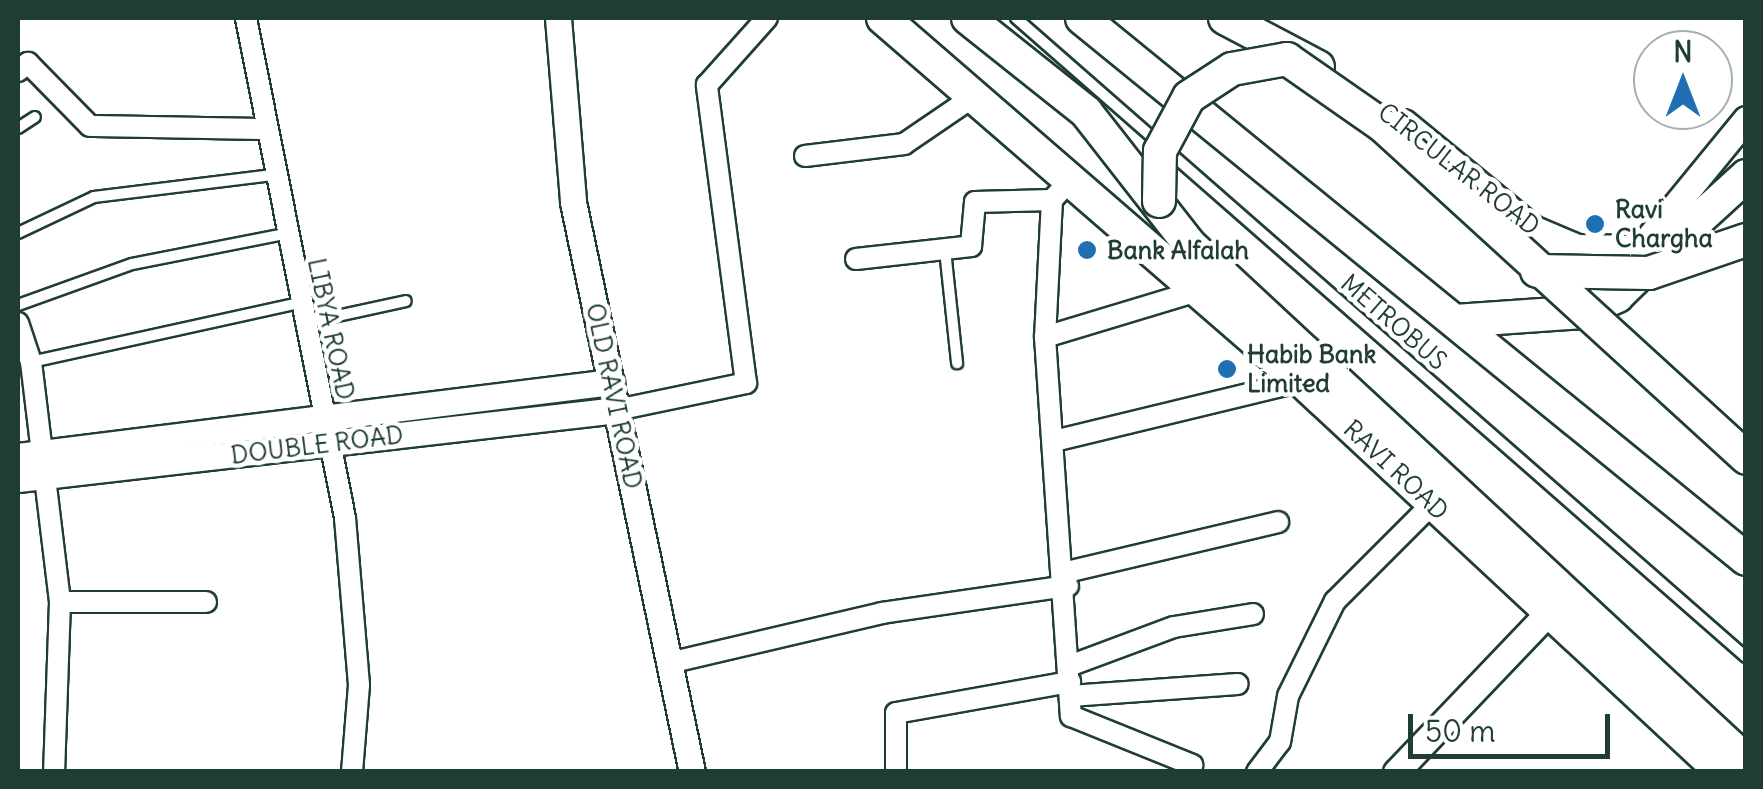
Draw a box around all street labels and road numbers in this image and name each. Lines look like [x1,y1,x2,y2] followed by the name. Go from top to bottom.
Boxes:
[1372,97,1546,241] street label: CIRCULAR ROAD
[301,255,361,403] street label: LIBYA ROAD
[1335,268,1453,376] street label: METROBUS
[580,300,648,492] street label: OLD RAVI ROAD
[1337,414,1455,526] street label: RAVI ROAD
[229,420,405,470] street label: DOUBLE ROAD

